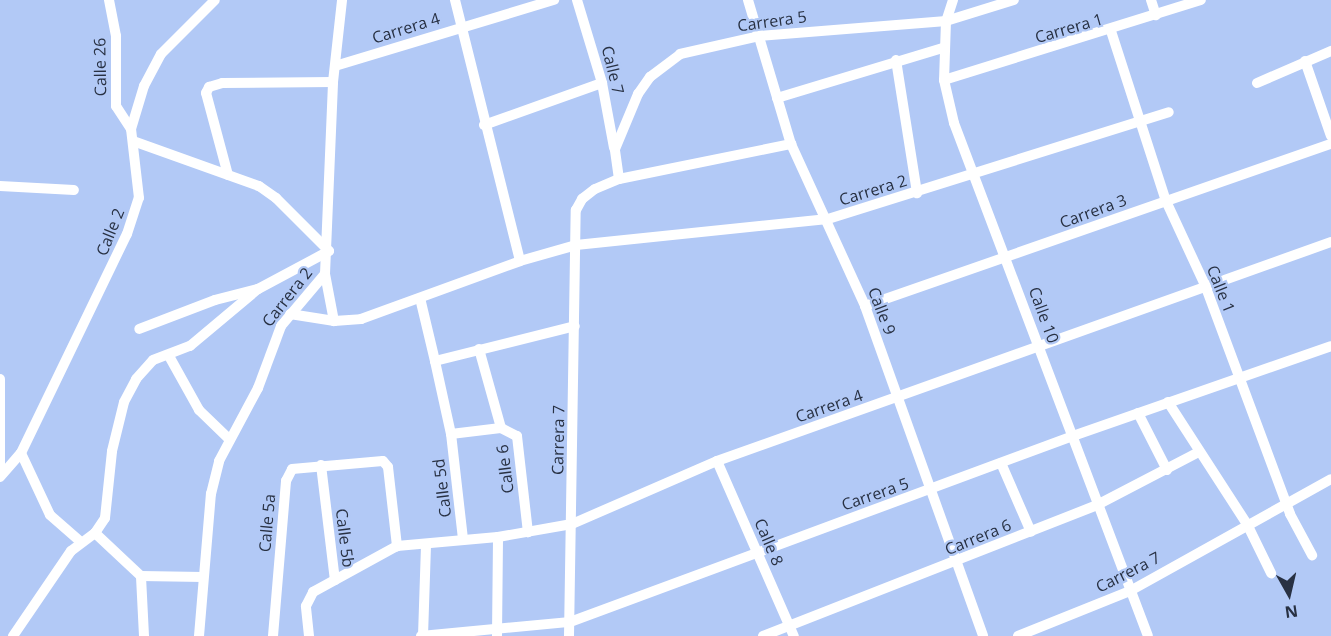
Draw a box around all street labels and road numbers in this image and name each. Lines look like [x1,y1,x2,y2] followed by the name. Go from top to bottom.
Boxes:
[736,7,808,35] street label: Carrera 5
[370,9,442,47] street label: Carrera 4
[1033,9,1105,47] street label: Carrera 1
[90,38,110,96] street label: Calle 26
[598,44,628,96] street label: Calle 7
[837,171,909,209] street label: Carrera 2
[1057,190,1129,232] street label: Carrera 3
[92,206,128,258] street label: Calle 2
[1203,263,1239,315] street label: Calle 1
[258,264,316,330] street label: Carrera 2
[1025,284,1063,346] street label: Calle 10
[864,285,900,337] street label: Calle 9
[793,386,865,426] street label: Carrera 4
[548,405,568,475] street label: Carrera 7
[492,443,518,495] street label: Calle 6
[429,457,455,519] street label: Calle 5d
[839,474,911,514] street label: Carrera 5
[255,493,279,553] street label: Calle 5a
[332,507,358,569] street label: Calle 5b
[942,515,1014,559] street label: Carrera 6
[751,516,787,568] street label: Calle 8
[1093,548,1163,596] street label: Carrera 7

